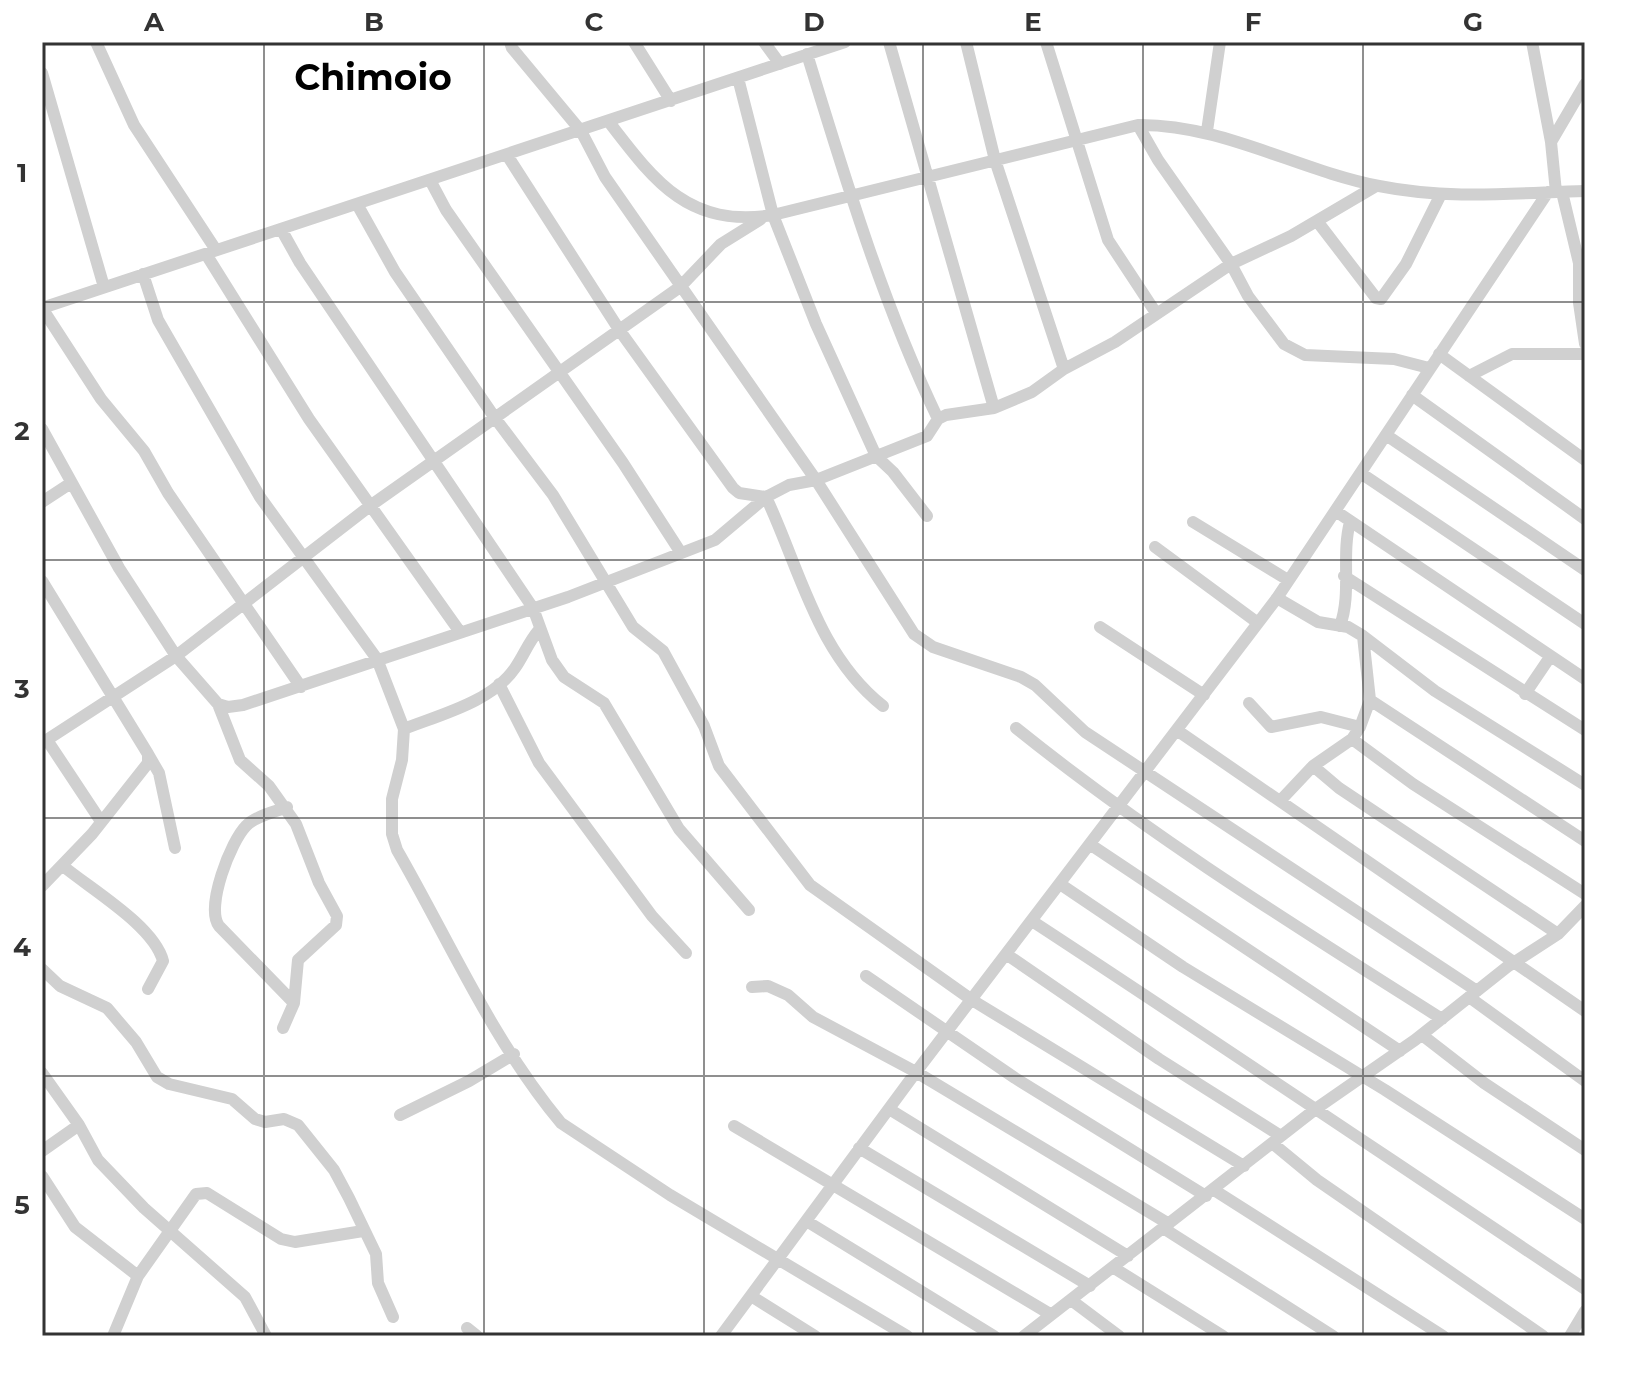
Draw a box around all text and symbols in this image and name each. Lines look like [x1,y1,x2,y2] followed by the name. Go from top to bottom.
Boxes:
[143,6,165,38] text: A
[364,6,384,38] text: B
[585,6,604,38] text: C
[803,6,825,38] text: D
[1024,6,1042,38] text: E
[1245,6,1261,38] text: F
[1463,6,1483,38] text: G
[294,55,452,99] district label: Chimoio
[17,157,27,189] text: 1
[14,415,30,447] text: 2
[13,673,30,705] text: 3
[13,931,31,963] text: 4
[14,1189,30,1221] text: 5

